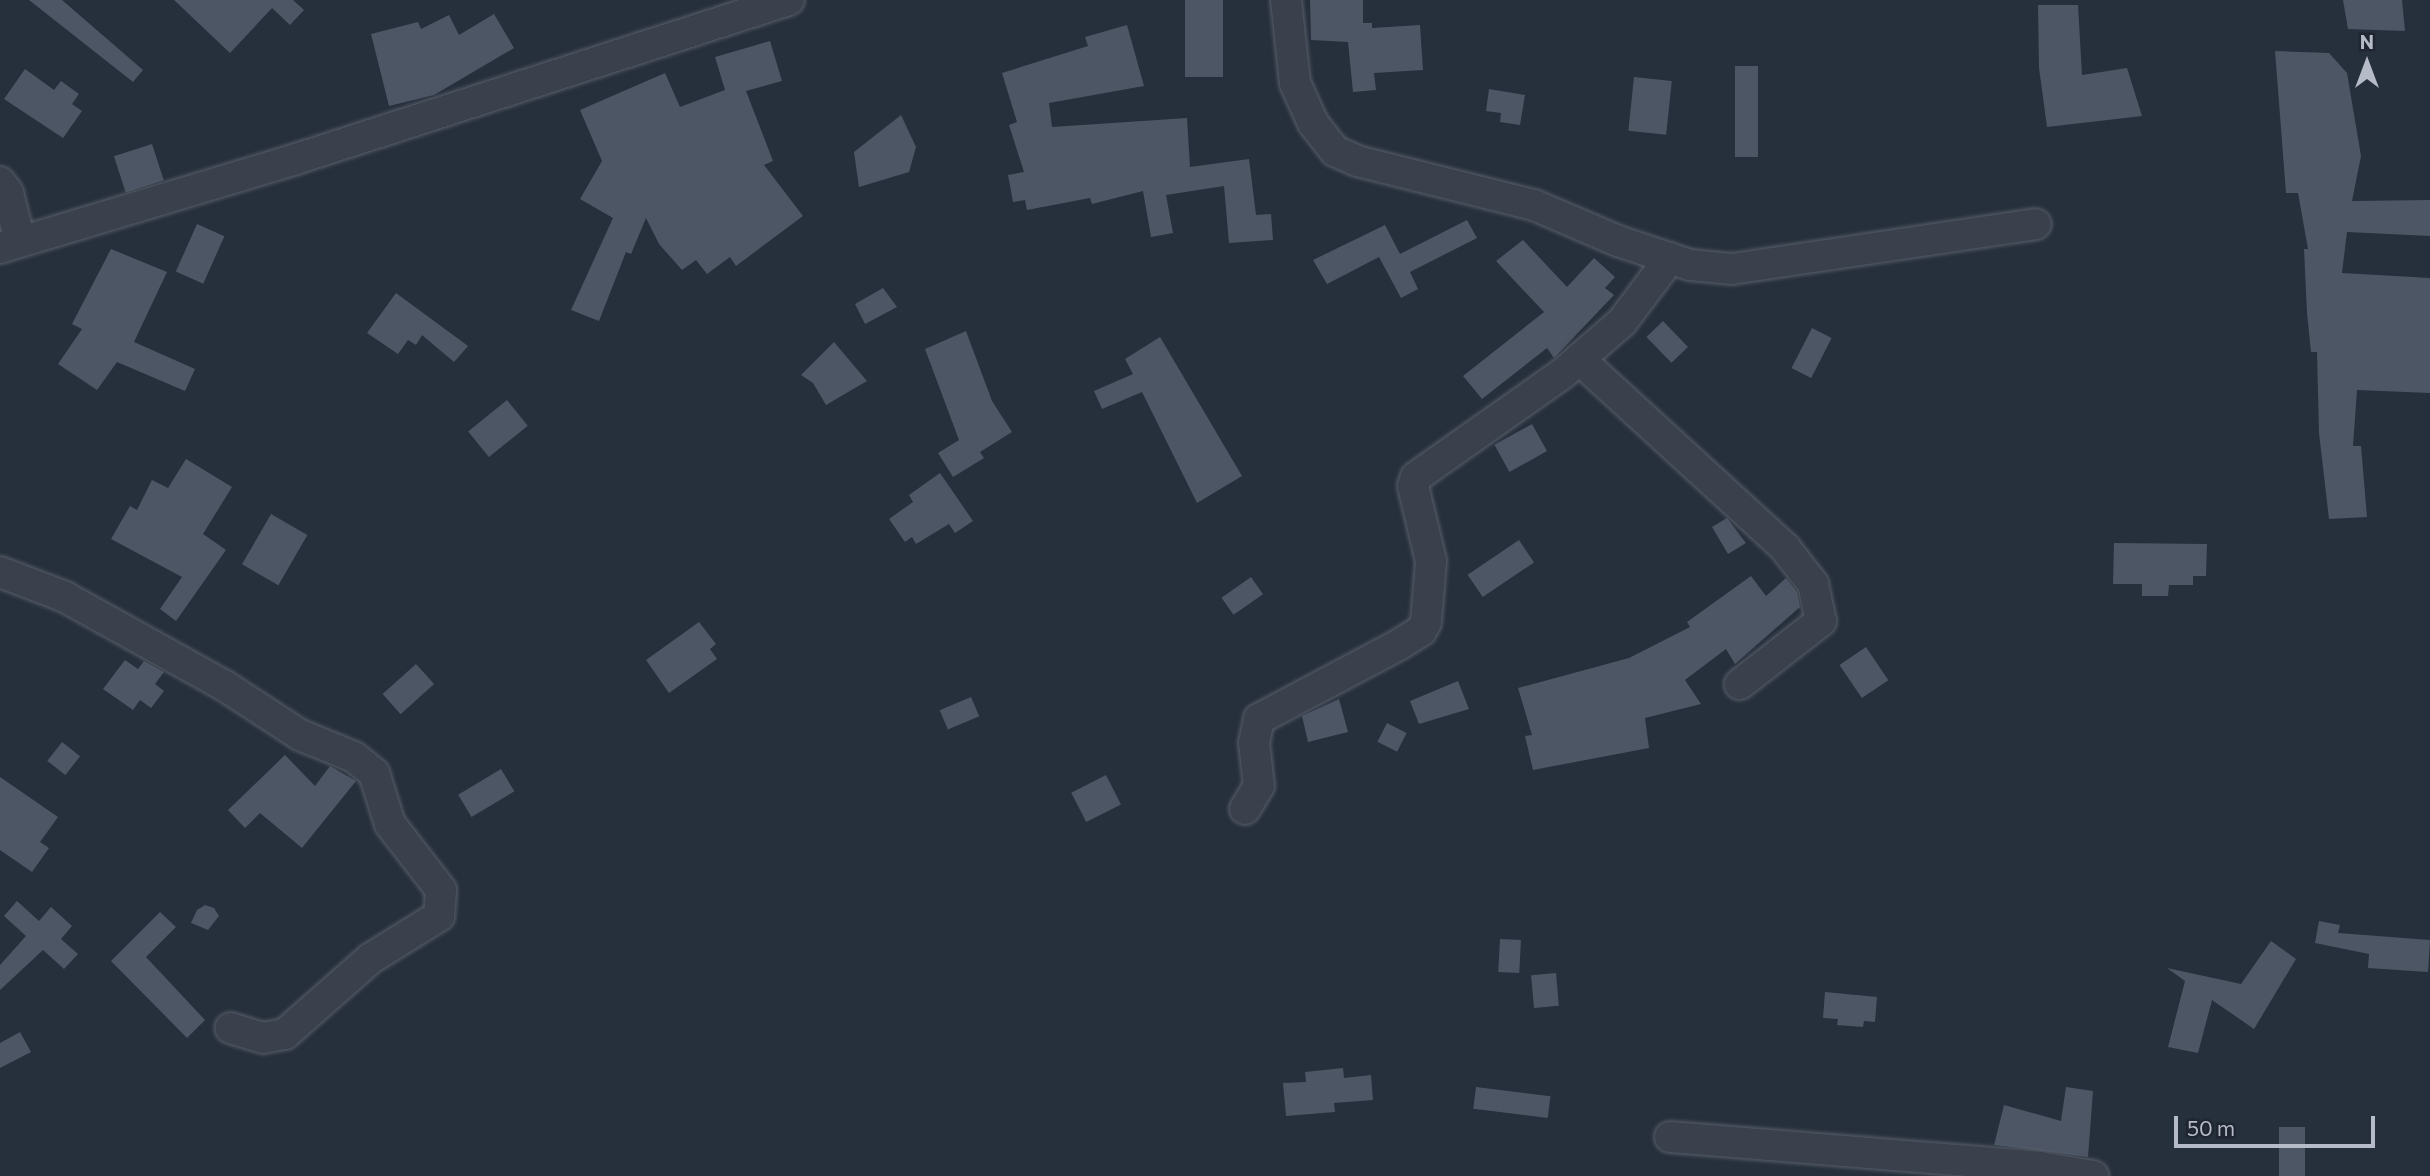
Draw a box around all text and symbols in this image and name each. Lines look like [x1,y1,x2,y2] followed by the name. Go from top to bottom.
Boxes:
[2332,28,2402,98] north arrow
[2360,30,2374,53] text: N
[2178,1102,2379,1146] scale bar
[2187,1115,2235,1140] text: 50 m

